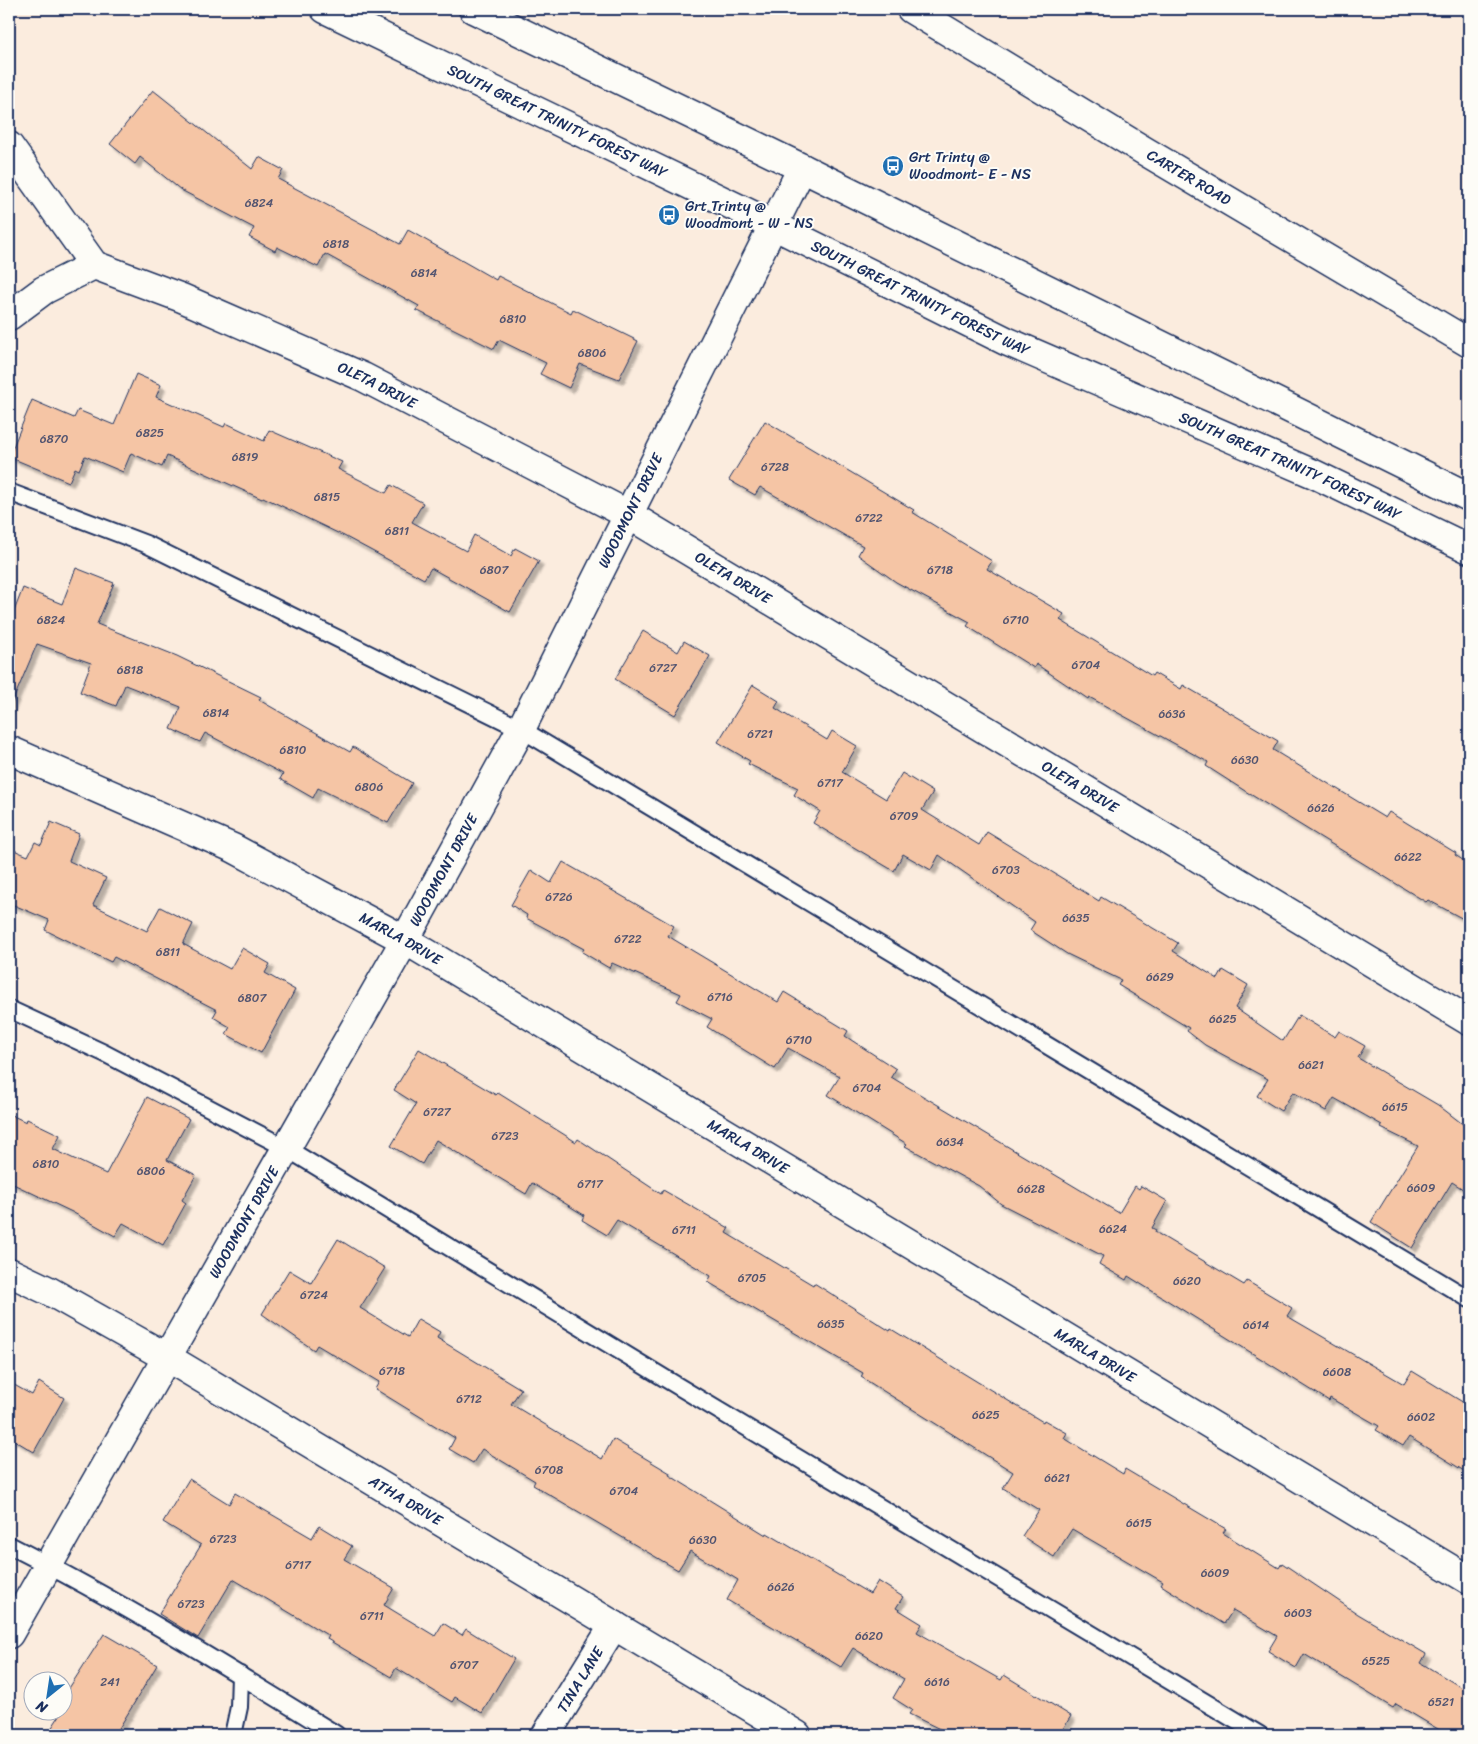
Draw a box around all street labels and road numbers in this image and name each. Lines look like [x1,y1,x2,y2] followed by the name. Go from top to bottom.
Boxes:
[443,57,673,186] street label: SOUTH GREAT TRINITY FOREST WAY
[1142,142,1236,213] street label: CARTER ROAD
[806,233,1035,363] street label: SOUTH GREAT TRINITY FOREST WAY
[333,354,423,417] street label: OLETA DRIVE
[1175,404,1407,528] street label: SOUTH GREAT TRINITY FOREST WAY
[591,447,671,573] street label: WOODMONT DRIVE
[690,544,778,612] street label: OLETA DRIVE
[1036,753,1125,821] street label: OLETA DRIVE
[402,807,486,931] street label: WOODMONT DRIVE
[354,905,449,973] street label: MARLA DRIVE
[702,1112,796,1182] street label: MARLA DRIVE
[202,1160,287,1283] street label: WOODMONT DRIVE
[1049,1320,1143,1391] street label: MARLA DRIVE
[363,1468,449,1534] street label: ATHA DRIVE
[550,1640,612,1718] street label: TINA LANE

